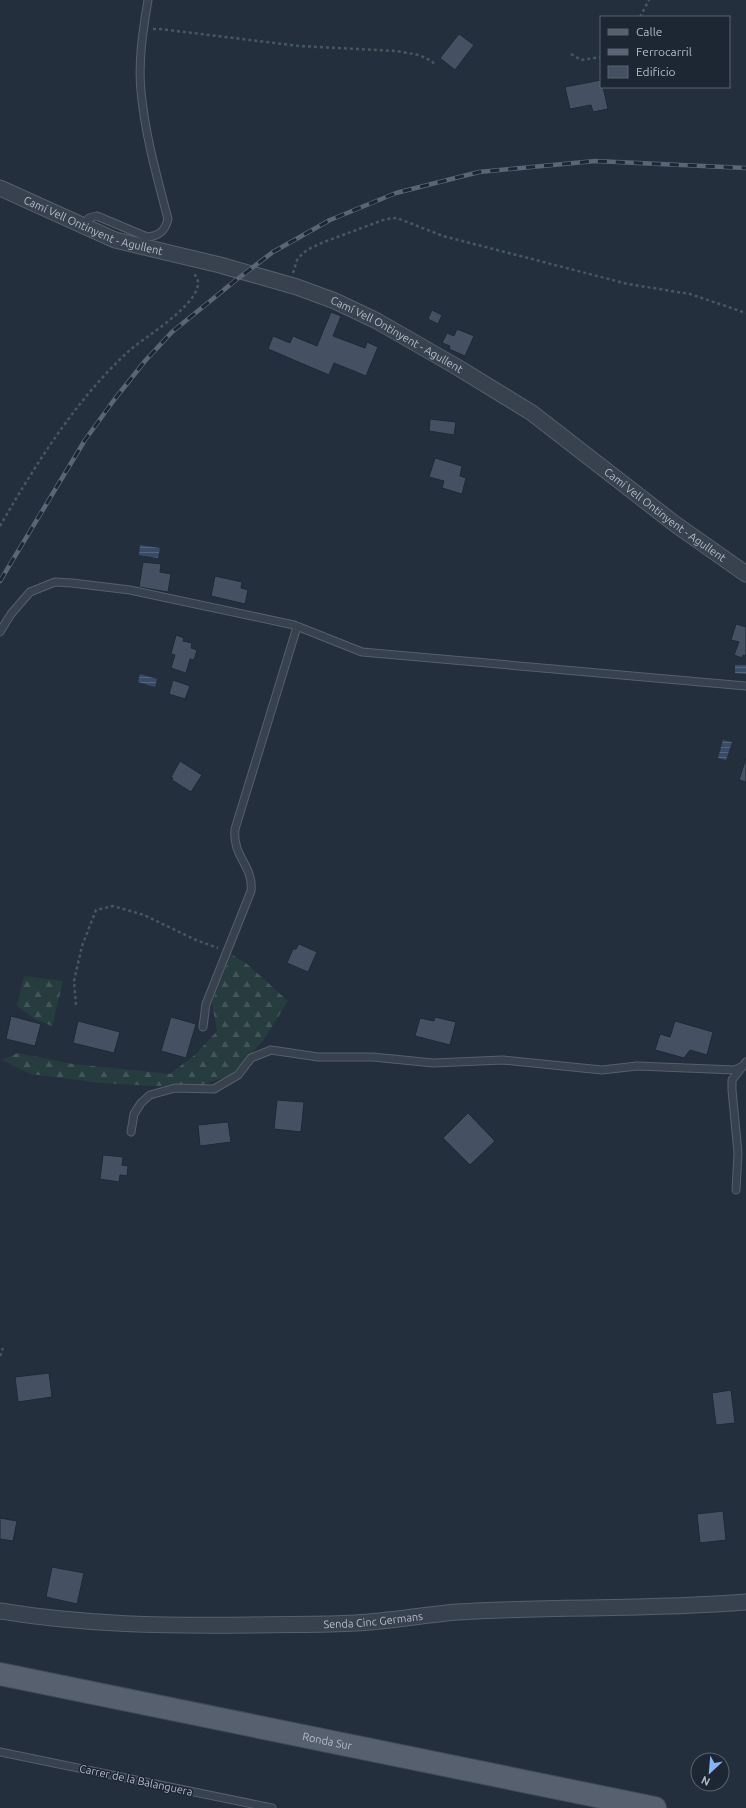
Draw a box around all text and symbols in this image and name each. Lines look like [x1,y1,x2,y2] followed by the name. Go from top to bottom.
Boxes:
[600,16,730,88] legend
[636,25,662,38] text: Calle
[636,45,692,58] text: Ferrocarril
[636,65,676,78] text: Edificio
[22,194,165,257] street label: Camí Vell Ontinyent - Agullent
[329,294,466,375] street label: Camí Vell Ontinyent - Agullent
[602,465,729,564] street label: Camí Vell Ontinyent - Agullent
[323,1610,424,1630] street label: Senda Cinc Germans
[301,1730,354,1752] street label: Ronda Sur
[690,1752,730,1792] north arrow
[78,1762,194,1798] street label: Carrer de la Balanguera
[699,1774,712,1788] text: N

